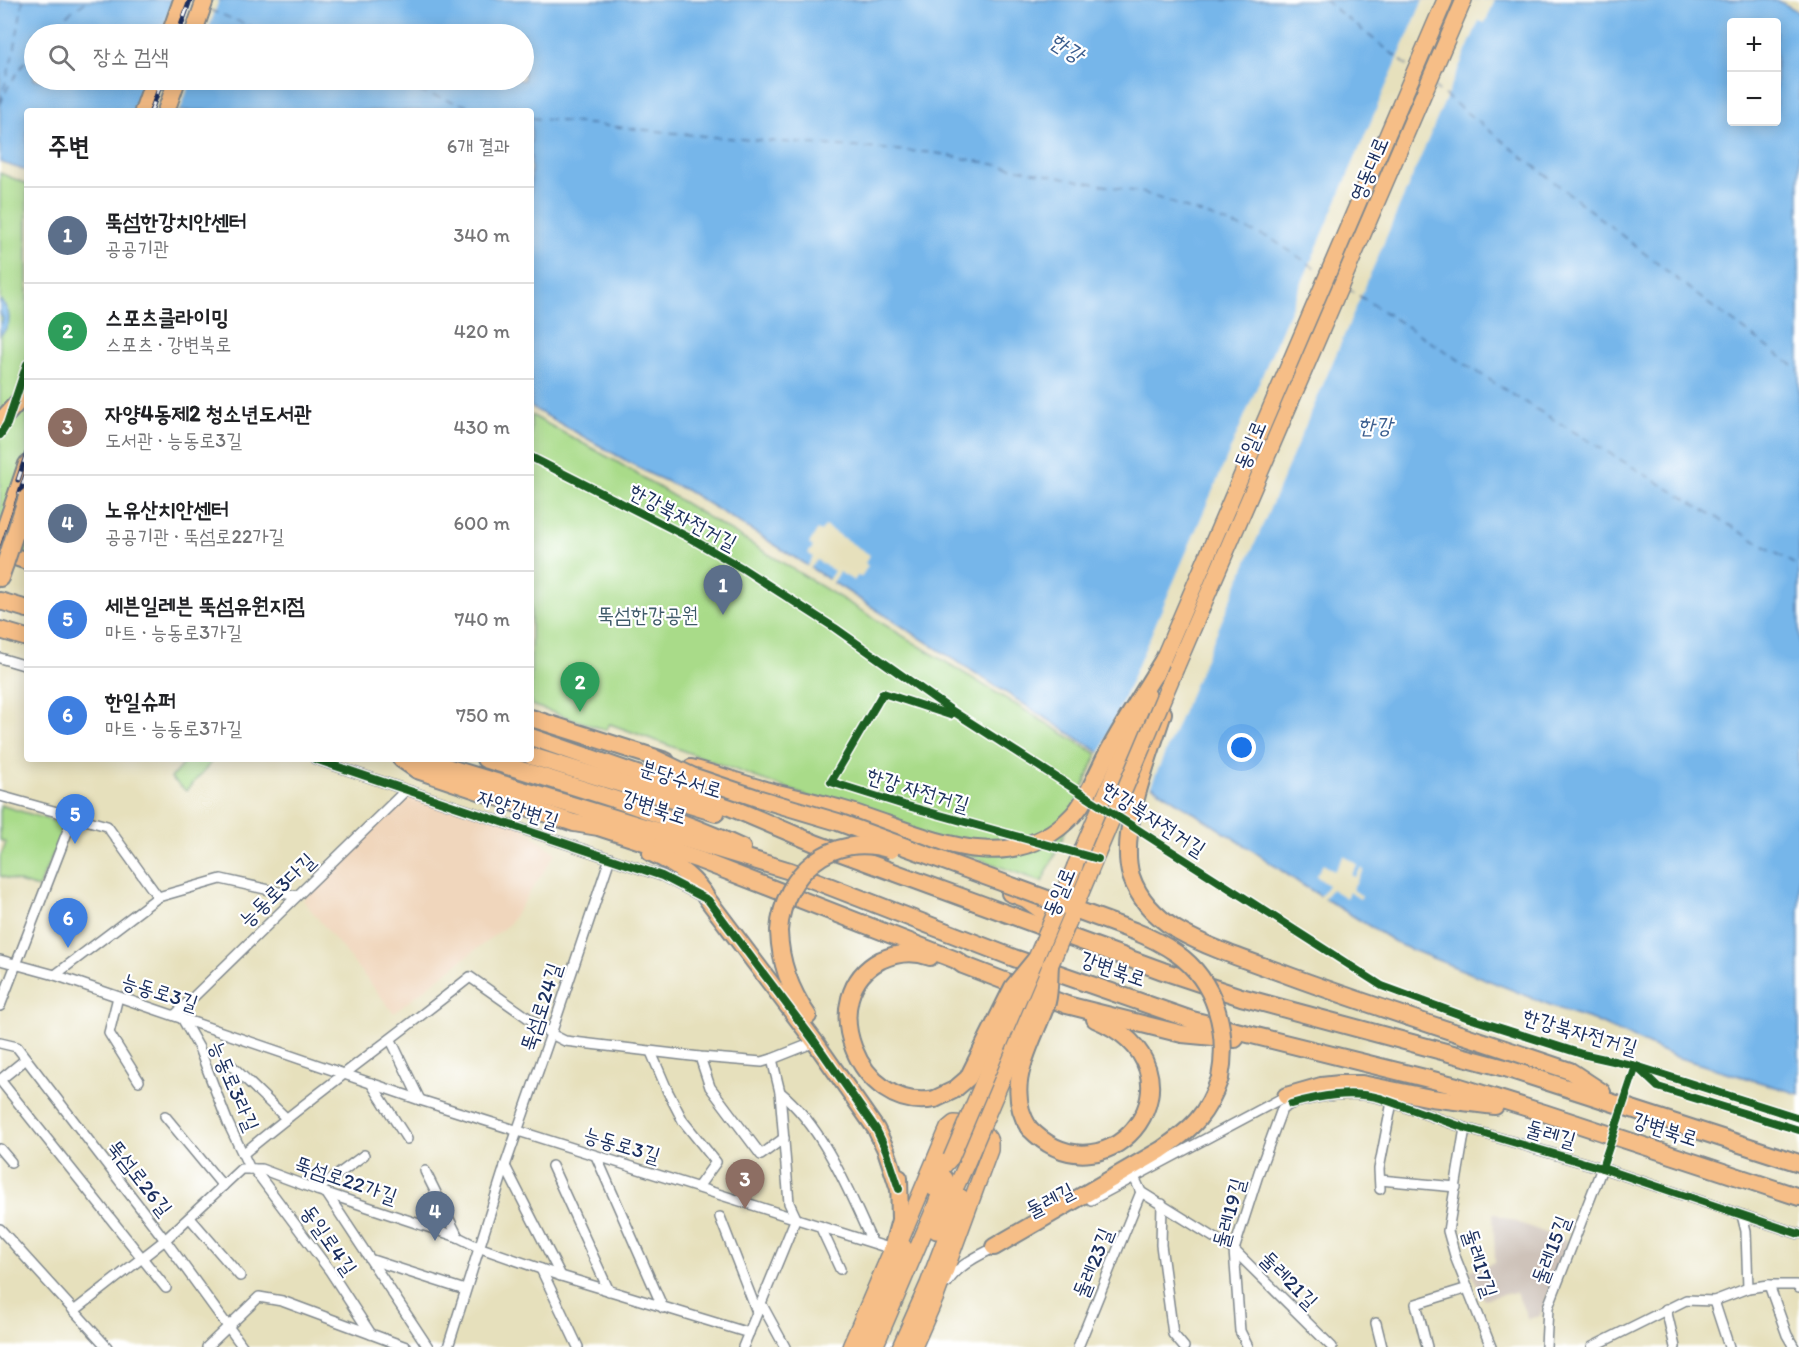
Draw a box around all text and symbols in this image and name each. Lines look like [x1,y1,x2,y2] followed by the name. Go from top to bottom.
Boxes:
[1727,18,1781,126] map controls
[1727,18,1781,72] button: +
[24,24,534,90] search box
[1045,26,1091,70] water label: 한강
[45,41,78,74] icon: search
[93,43,169,70] text: 장소 검색
[1727,72,1781,126] button: −
[48,130,90,162] text: 주변
[1344,133,1393,205] street label: 영동대로
[447,134,510,158] text: 6개 결과
[105,208,247,235] text: 뚝섬한강치안센터
[63,223,72,247] text: 1
[453,223,510,247] text: 340 m
[105,236,169,260] text: 공공기관
[105,304,229,331] text: 스포츠클라이밍
[62,319,73,343] text: 2
[454,319,510,343] text: 420 m
[105,332,231,356] text: 스포츠 · 강변북로
[105,400,312,427] text: 자양4동제2 청소년도서관
[1357,412,1395,439] water label: 한강
[62,415,73,439] text: 3
[453,415,510,439] text: 430 m
[1228,417,1271,473] street label: 동일로
[105,428,242,452] text: 도서관 · 능동로3길
[625,478,741,555] street label: 한강북자전거길
[105,496,229,523] text: 노유산치안센터
[61,511,74,535] text: 4
[453,511,510,535] text: 600 m
[105,524,285,548] text: 공공기관 · 뚝섬로22가길
[704,566,742,615] pin: 1
[105,592,305,619] text: 세븐일레븐 뚝섬유원지점
[597,602,699,627] park label: 뚝섬한강공원
[62,607,73,631] text: 5
[454,607,510,631] text: 740 m
[105,620,242,644] text: 마트 · 능동로3가길
[560,662,600,712] pin: 2
[105,688,176,715] text: 한일슈퍼
[62,703,73,727] text: 6
[456,703,510,727] text: 750 m
[105,716,242,740] text: 마트 · 능동로3가길
[1227,733,1256,762] your location
[637,754,725,803] street label: 분당수서로
[864,762,973,817] street label: 한강 자전거길
[1098,776,1211,861] street label: 한강북자전거길
[474,784,562,833] street label: 자양강변길
[618,784,690,829] street label: 강변북로
[56,794,94,844] pin: 5
[233,847,320,932] street label: 능동로3다길
[1037,864,1080,920] street label: 동일로
[48,898,88,948] pin: 6
[1077,946,1149,991] street label: 강변북로
[515,959,567,1054] street label: 뚝섬로24길
[119,967,202,1016] street label: 능동로3길
[1520,1003,1641,1060] street label: 한강북자전거길
[204,1037,265,1135] street label: 능동로3라길
[1629,1106,1701,1151] street label: 강변북로
[1523,1115,1579,1153] street label: 둘레길
[581,1121,664,1168] street label: 능동로3길
[103,1135,178,1221] street label: 뚝섬로26길
[292,1150,401,1209] street label: 뚝섬로22가길
[726,1160,764,1209] pin: 3
[1207,1175,1250,1251] street label: 둘레19길
[1022,1177,1078,1222] street label: 둘레길
[416,1192,454,1241] pin: 4
[296,1200,363,1280] street label: 동일로4길
[1526,1212,1575,1288] street label: 둘레15길
[1067,1224,1118,1301] street label: 둘레23길
[1458,1225,1503,1300] street label: 둘레17길
[1255,1246,1324,1314] street label: 둘레21길

